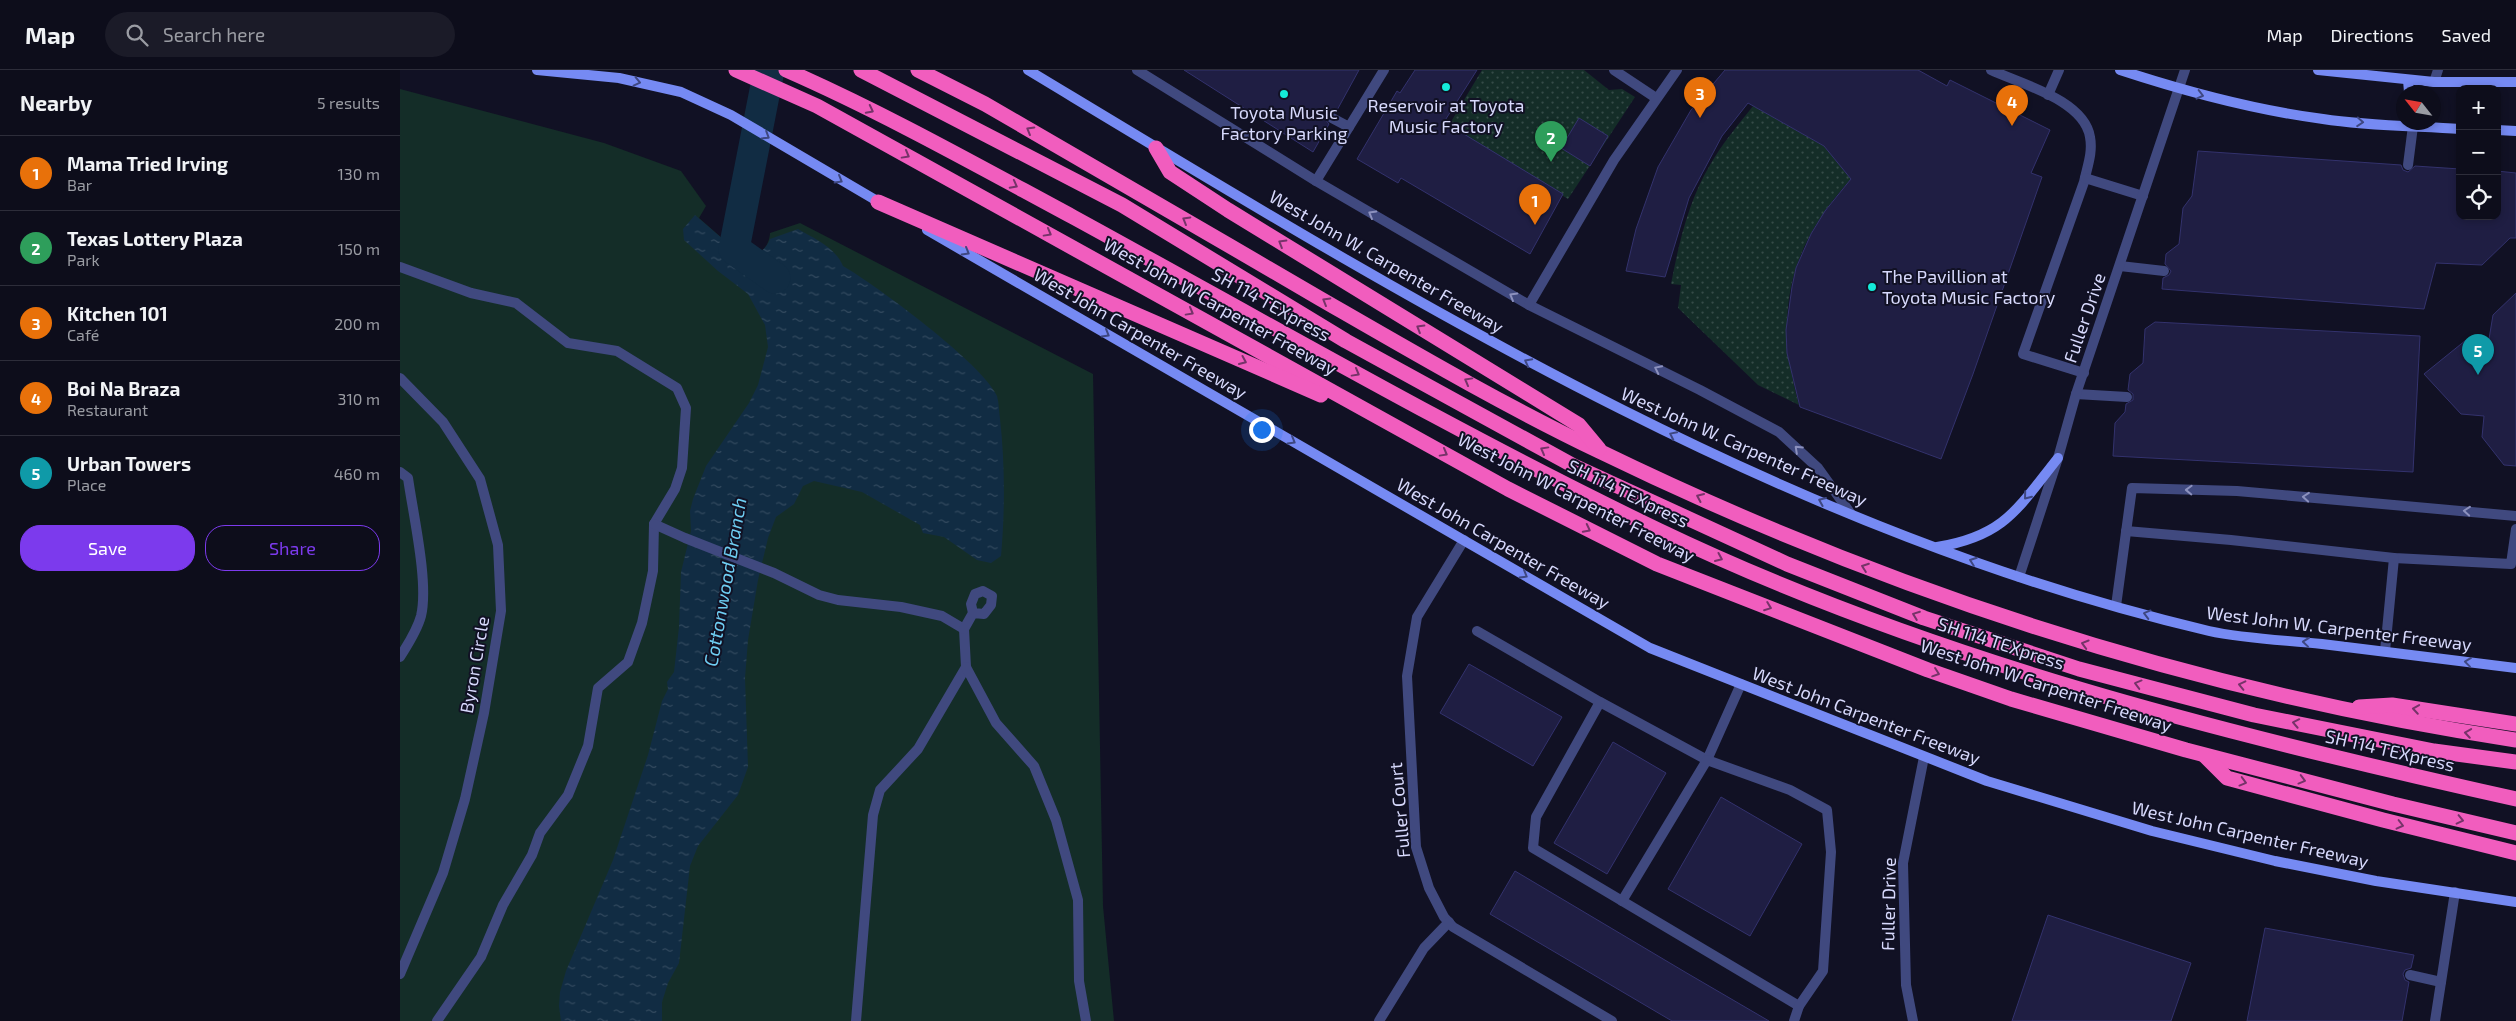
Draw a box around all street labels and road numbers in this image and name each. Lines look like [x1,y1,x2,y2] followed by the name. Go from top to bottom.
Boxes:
[1265,185,1508,338] street label: West John W. Carpenter Freeway
[1100,233,1341,380] street label: West John W Carpenter Freeway
[1208,262,1335,346] street label: SH 114 TEXpress
[1030,263,1251,404] street label: West John Carpenter Freeway
[2058,270,2110,366] street label: Fuller Drive
[1618,382,1871,511] street label: West John W. Carpenter Freeway
[1454,428,1699,567] street label: West John W Carpenter Freeway
[1564,454,1693,532] street label: SH 114 TEXpress
[1393,473,1614,614] street label: West John Carpenter Freeway
[2205,601,2473,655] street label: West John W. Carpenter Freeway
[1935,612,2068,674] street label: SH 114 TEXpress
[455,615,493,715] street label: Byron Circle
[1918,634,2175,736] street label: West John W Carpenter Freeway
[1749,661,1984,769] street label: West John Carpenter Freeway
[2323,724,2457,776] street label: SH 114 TEXpress
[1384,761,1414,859] street label: Fuller Court
[2130,796,2371,872] street label: West John Carpenter Freeway
[1876,857,1900,951] street label: Fuller Drive

